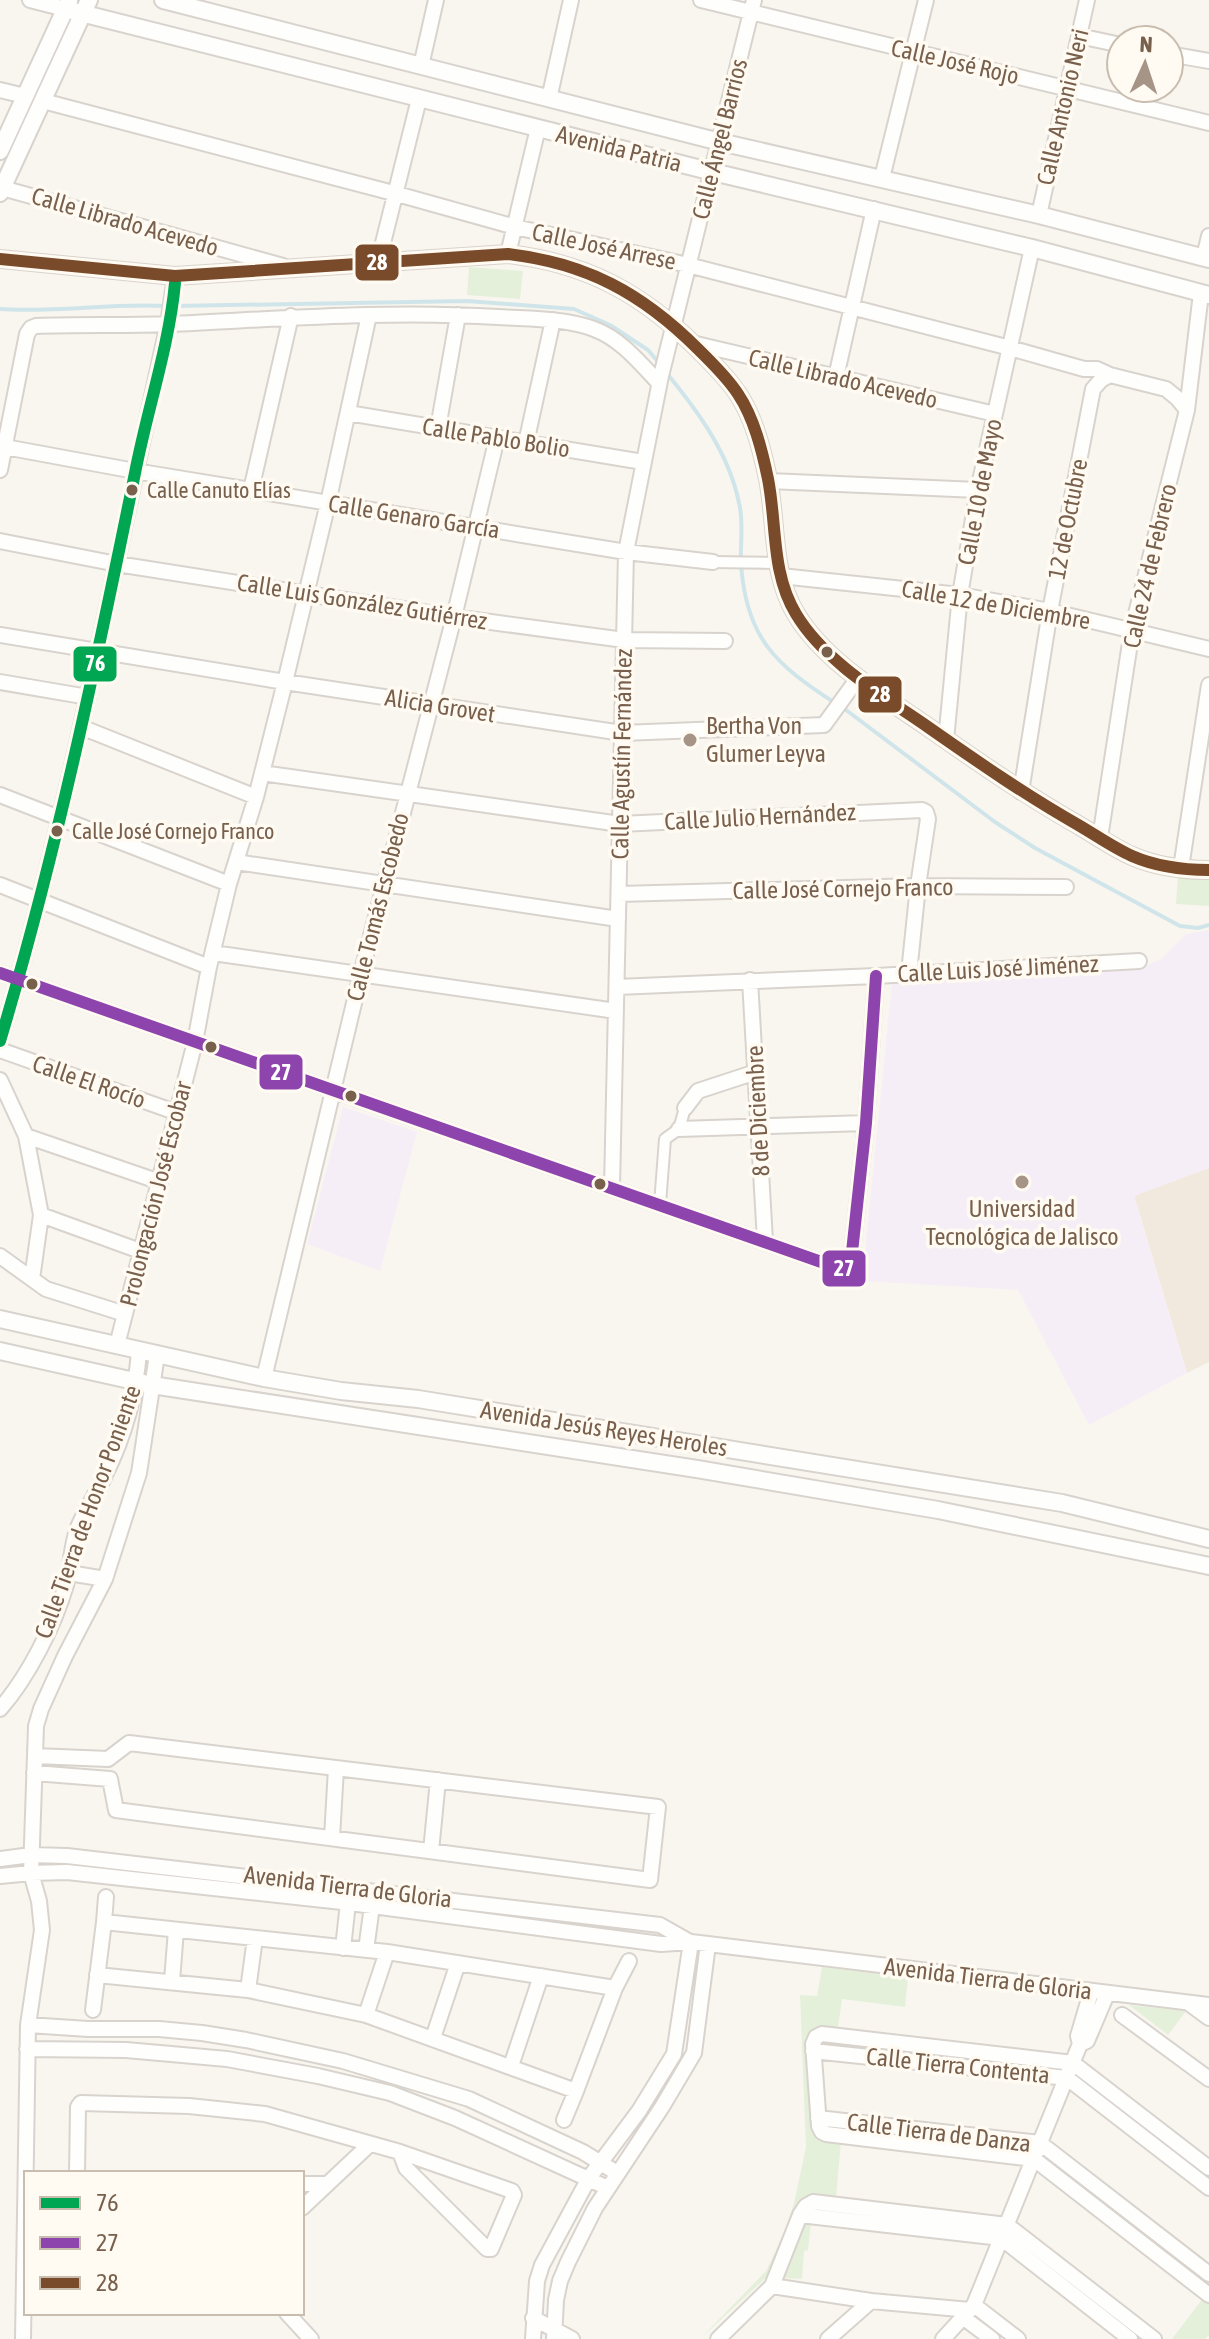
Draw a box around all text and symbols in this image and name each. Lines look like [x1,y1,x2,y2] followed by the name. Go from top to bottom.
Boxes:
[1105,24,1185,104] north arrow
[1031,26,1094,188] street label: Calle Antonio Neri
[1139,31,1153,57] text: N
[889,34,1022,89] street label: Calle José Rojo
[687,56,752,222] street label: Calle Ángel Barrios
[554,120,685,177] street label: Avenida Patria
[29,182,222,261] street label: Calle Librado Acevedo
[530,218,679,275] street label: Calle José Arrese
[354,243,400,282] line badge: 28
[367,249,387,275] text: 28
[746,344,940,413] street label: Calle Librado Acevedo
[420,413,572,462] street label: Calle Pablo Bolio
[952,417,1007,567] street label: Calle 10 de Mayo
[1043,456,1092,581] street label: 12 de Octubre
[147,477,291,503] place label: Calle Canuto Elías
[1117,481,1182,651] street label: Calle 24 de Febrero
[124,482,140,498] marker: Calle Canuto Elías
[326,490,502,543] street label: Calle Genaro García
[235,568,489,635] street label: Calle Luis González Gutiérrez
[900,575,1092,634] street label: Calle 12 de Diciembre
[819,644,835,660] unlabelled marker
[72,645,118,683] line badge: 76
[606,648,637,860] street label: Calle Agustín Fernández
[85,650,105,676] text: 76
[857,675,903,714] line badge: 28
[870,681,890,707] text: 28
[383,684,497,728] street label: Alicia Grovet
[706,712,826,767] place label: Bertha Von Glumer Leyva
[681,731,699,749] marker: Bertha Von Glumer Leyva
[664,798,857,835] street label: Calle Julio Hernández
[341,810,414,1004] street label: Calle Tomás Escobedo
[72,818,274,844] place label: Calle José Cornejo Franco
[49,823,65,839] marker: Calle José Cornejo Franco
[732,873,954,904] street label: Calle José Cornejo Franco
[897,950,1099,987] street label: Calle Luis José Jiménez
[24,976,40,992] unlabelled marker
[203,1039,219,1055] unlabelled marker
[741,1045,774,1177] street label: 8 de Diciembre
[29,1050,149,1113] street label: Calle El Rocío
[258,1053,304,1091] line badge: 27
[271,1059,291,1085] text: 27
[114,1078,197,1309] street label: Prolongación José Escobar
[343,1088,359,1104] unlabelled marker
[1013,1173,1031,1191] marker: Universidad Tecnológica de Jalisco
[592,1176,608,1192] unlabelled marker
[925,1195,1119,1250] place label: Universidad Tecnológica de Jalisco
[821,1249,867,1288] line badge: 27
[834,1255,854,1281] text: 27
[29,1382,146,1642] street label: Calle Tierra de Honor Poniente
[479,1396,729,1461] street label: Avenida Jesús Reyes Heroles
[243,1860,454,1913] street label: Avenida Tierra de Gloria
[883,1952,1094,2005] street label: Avenida Tierra de Gloria
[865,2042,1051,2089] street label: Calle Tierra Contenta
[846,2108,1032,2157] street label: Calle Tierra de Danza
[24,2171,304,2315] legend
[96,2189,119,2216] text: 76
[96,2229,119,2256] text: 27
[96,2269,119,2296] text: 28

